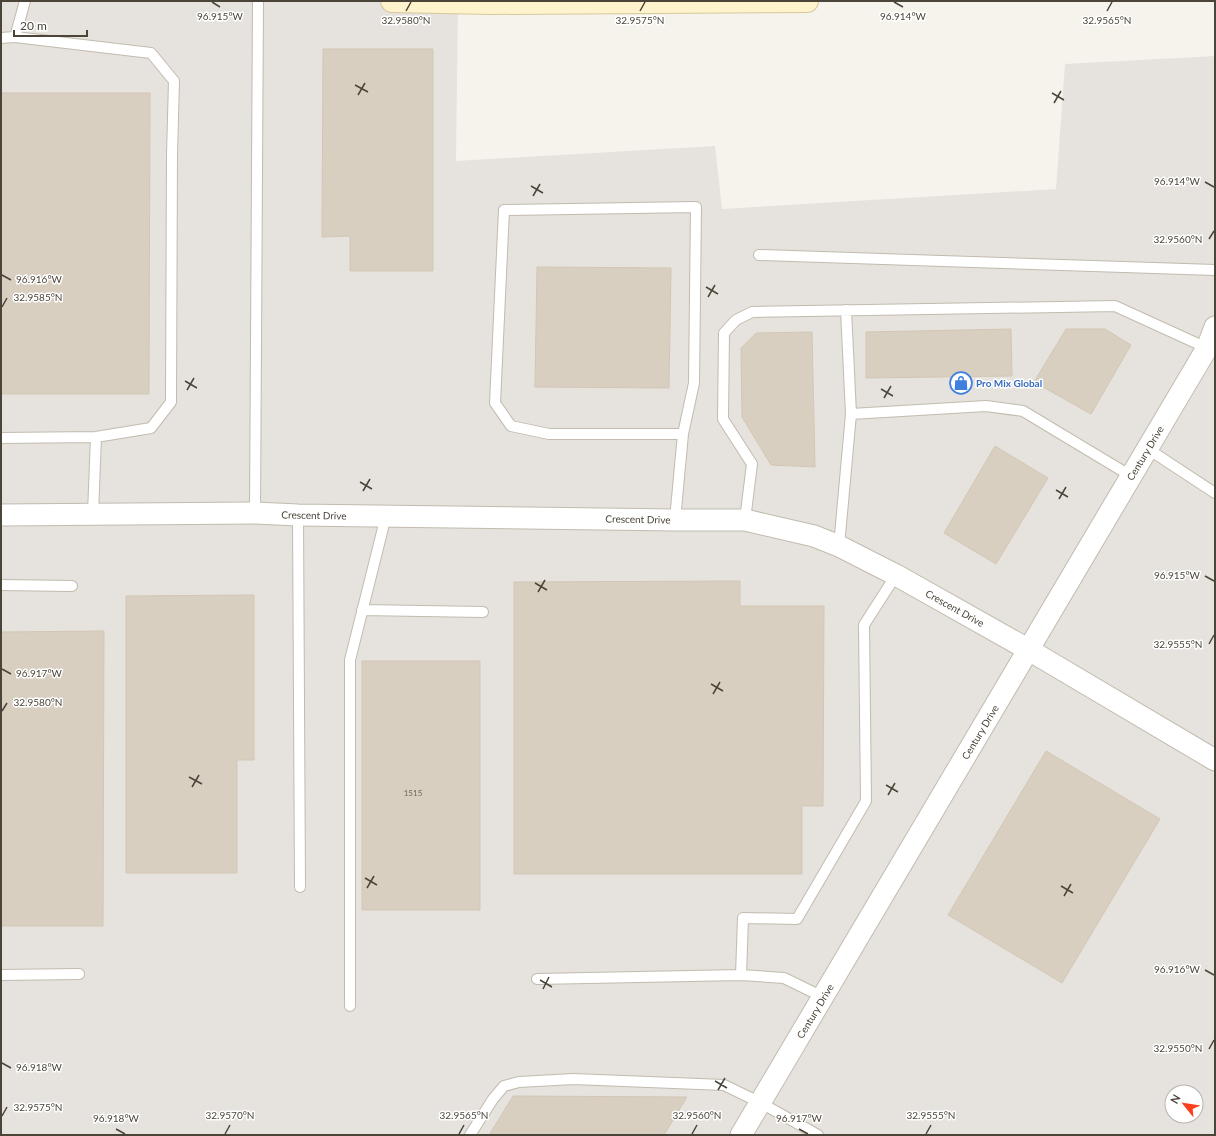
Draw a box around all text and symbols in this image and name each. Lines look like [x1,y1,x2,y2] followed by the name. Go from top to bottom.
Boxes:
[197,10,244,22] text: 96.915°W
[880,10,927,22] text: 96.914°W
[14,12,87,38] scale bar
[382,14,430,26] text: 32.9580°N
[616,14,664,26] text: 32.9575°N
[1083,14,1131,26] text: 32.9565°N
[20,18,47,33] text: 20 m
[1154,175,1201,187] text: 96.914°W
[1154,233,1202,245] text: 32.9560°N
[16,273,63,285] text: 96.916°W
[14,291,62,303] text: 32.9585°N
[948,370,974,396] shop icon: Pro Mix Global
[976,377,1042,389] place label: Pro Mix Global
[1124,424,1166,482] street label: Century Drive
[281,508,347,522] street label: Crescent Drive
[605,512,671,526] street label: Crescent Drive
[1154,569,1201,581] text: 96.915°W
[924,587,986,629] street label: Crescent Drive
[1154,638,1202,650] text: 32.9555°N
[16,667,63,679] text: 96.917°W
[14,696,62,708] text: 32.9580°N
[959,703,1001,761] street label: Century Drive
[404,788,423,798] house number: 1515
[1154,963,1201,975] text: 96.916°W
[794,982,836,1040] street label: Century Drive
[1154,1042,1202,1054] text: 32.9550°N
[16,1061,63,1073] text: 96.918°W
[1164,1084,1204,1124] north arrow
[1167,1092,1183,1106] text: N
[14,1101,62,1113] text: 32.9575°N
[206,1109,254,1121] text: 32.9570°N
[440,1109,488,1121] text: 32.9565°N
[673,1109,721,1121] text: 32.9560°N
[907,1109,955,1121] text: 32.9555°N
[93,1112,140,1124] text: 96.918°W
[776,1112,823,1124] text: 96.917°W

